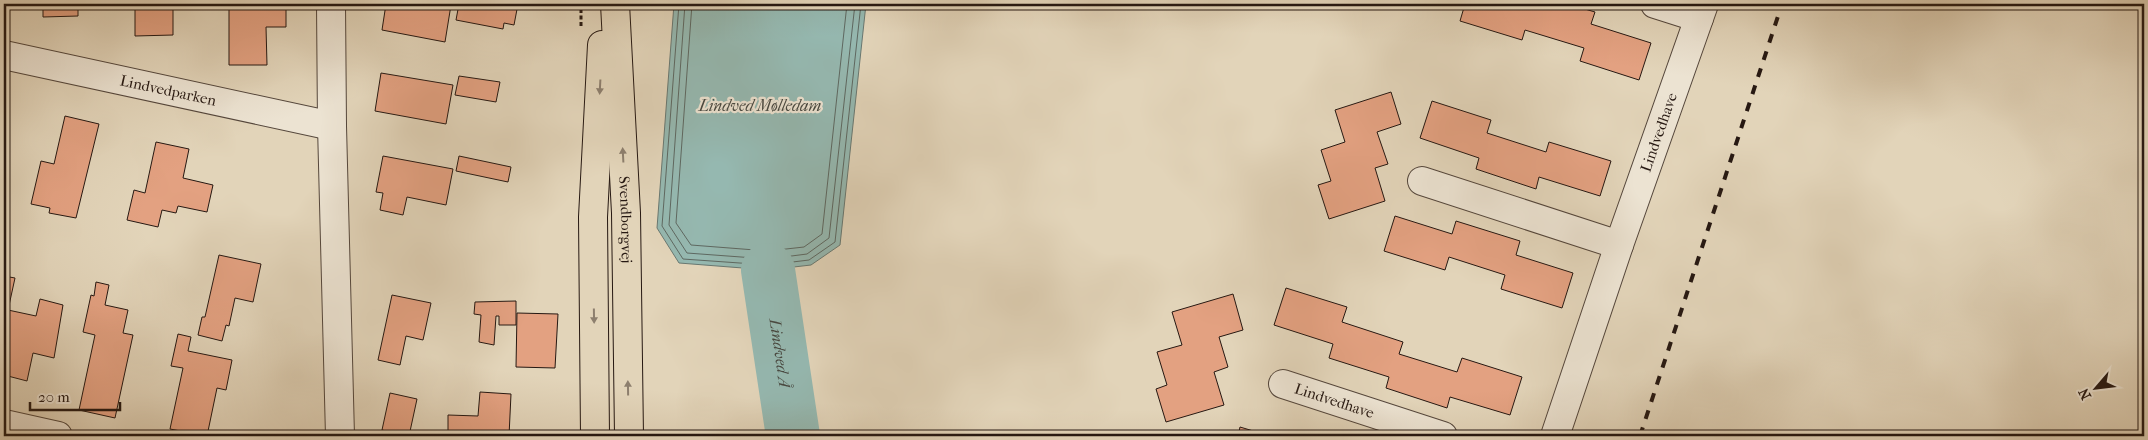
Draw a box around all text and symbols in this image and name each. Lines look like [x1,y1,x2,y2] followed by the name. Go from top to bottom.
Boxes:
[118,71,218,110] street label: Lindvedparken
[595,80,603,96] one-way arrow
[1637,90,1681,174] street label: Lindvedhave
[698,96,821,115] water label: Lindved Mølledam
[619,147,627,163] one-way arrow
[615,176,636,263] street label: Svendborgvej
[590,308,598,324] one-way arrow
[765,316,796,391] water label: Lindved Å
[2070,362,2120,412] north arrow
[624,379,632,395] one-way arrow
[1292,379,1377,422] street label: Lindvedhave
[30,380,120,412] scale bar
[2075,385,2095,403] text: N
[38,388,70,406] text: 20 m

